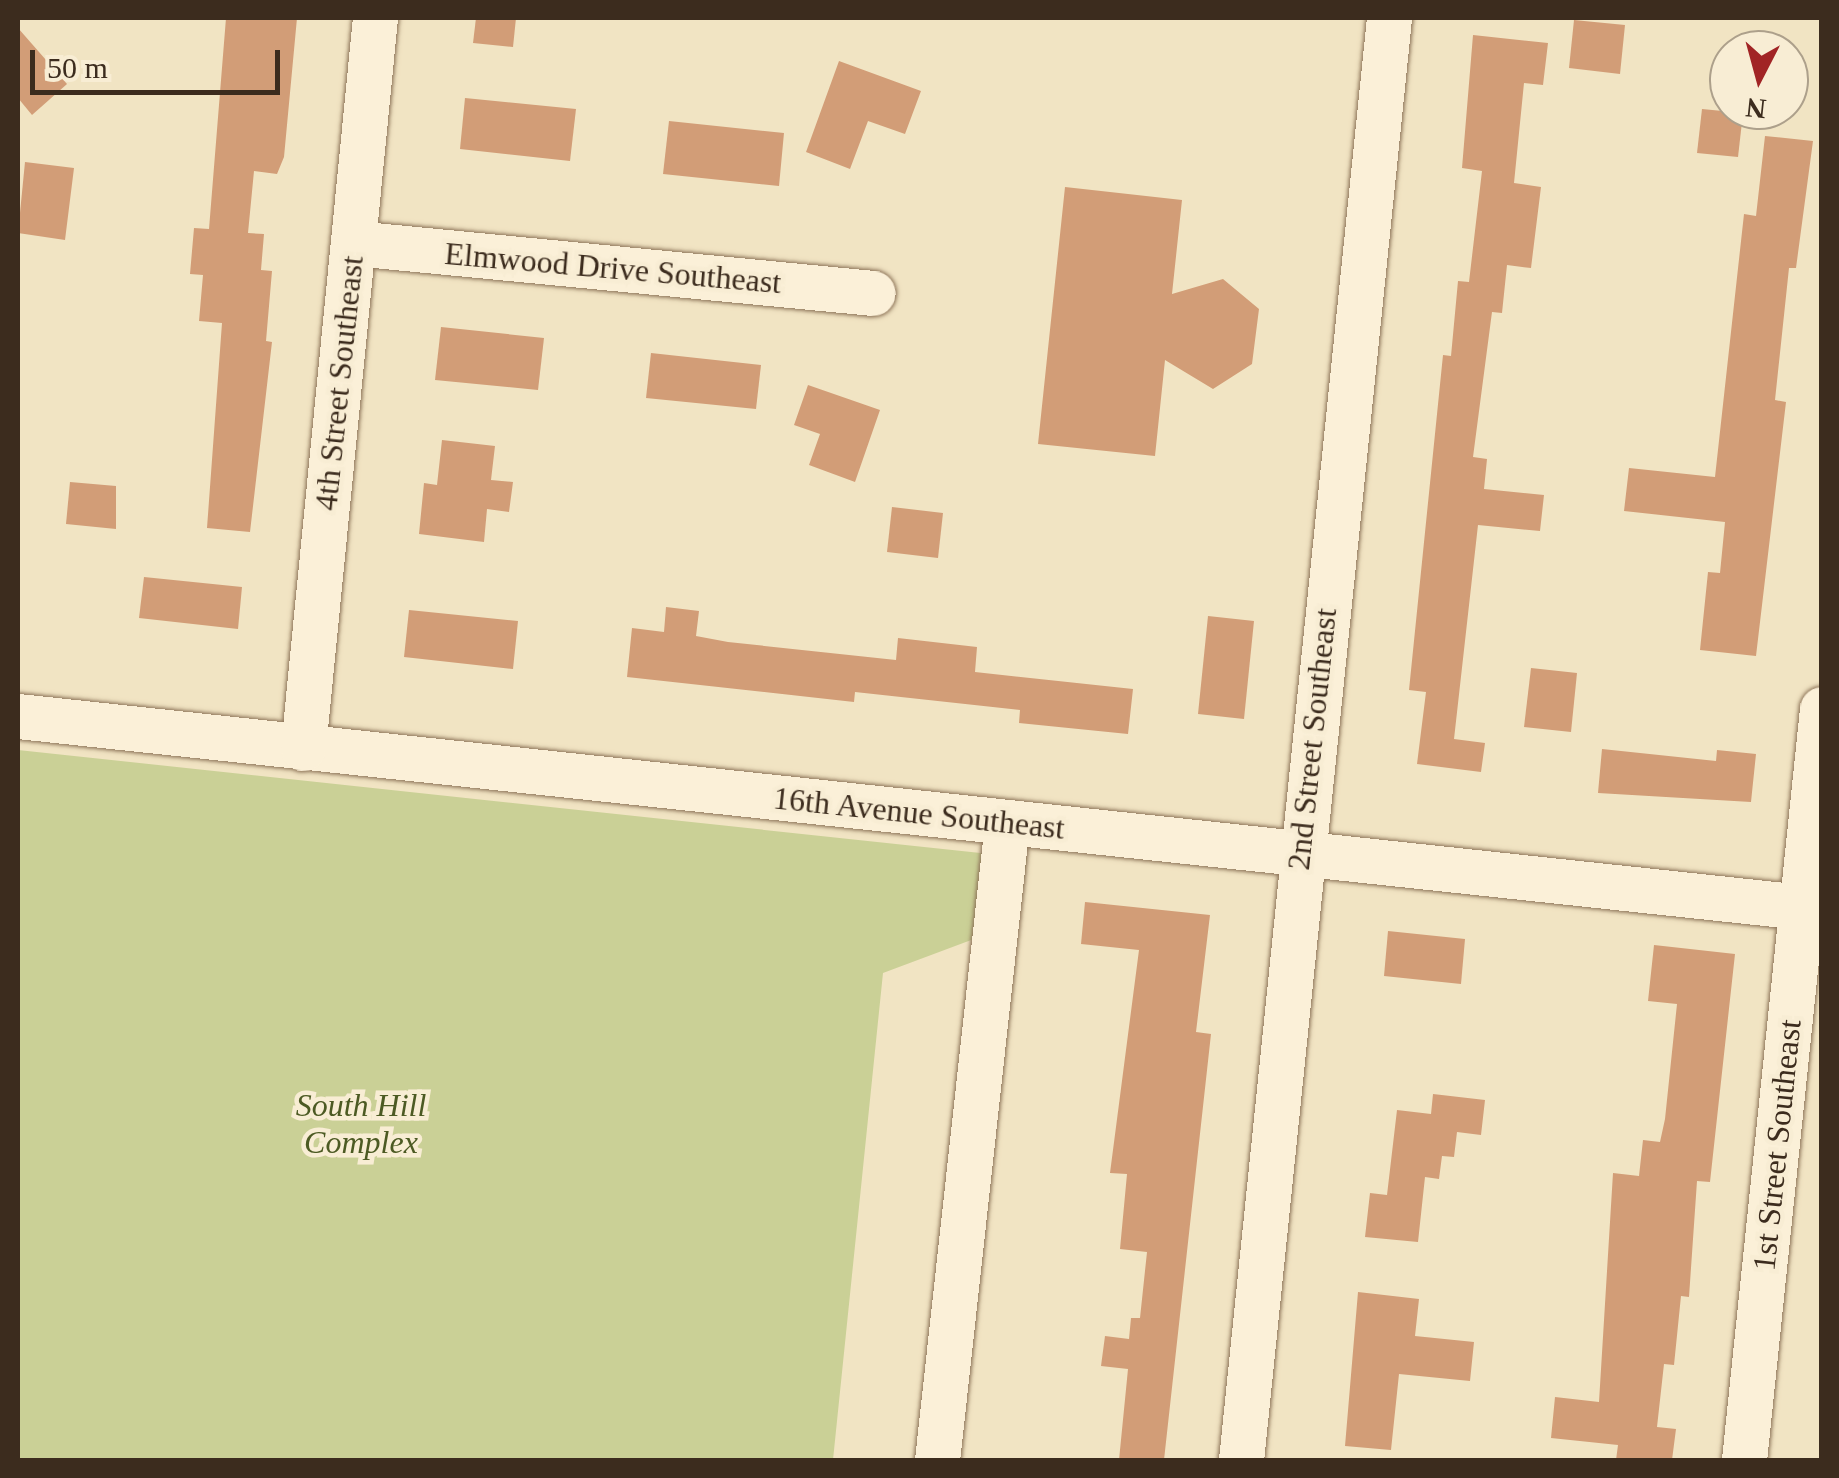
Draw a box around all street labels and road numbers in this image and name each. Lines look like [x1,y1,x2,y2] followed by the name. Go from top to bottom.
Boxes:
[443,234,783,302] street label: Elmwood Drive Southeast
[307,254,371,512] street label: 4th Street Southeast
[1279,606,1345,872] street label: 2nd Street Southeast
[771,779,1067,847] street label: 16th Avenue Southeast
[1745,1017,1809,1273] street label: 1st Street Southeast

